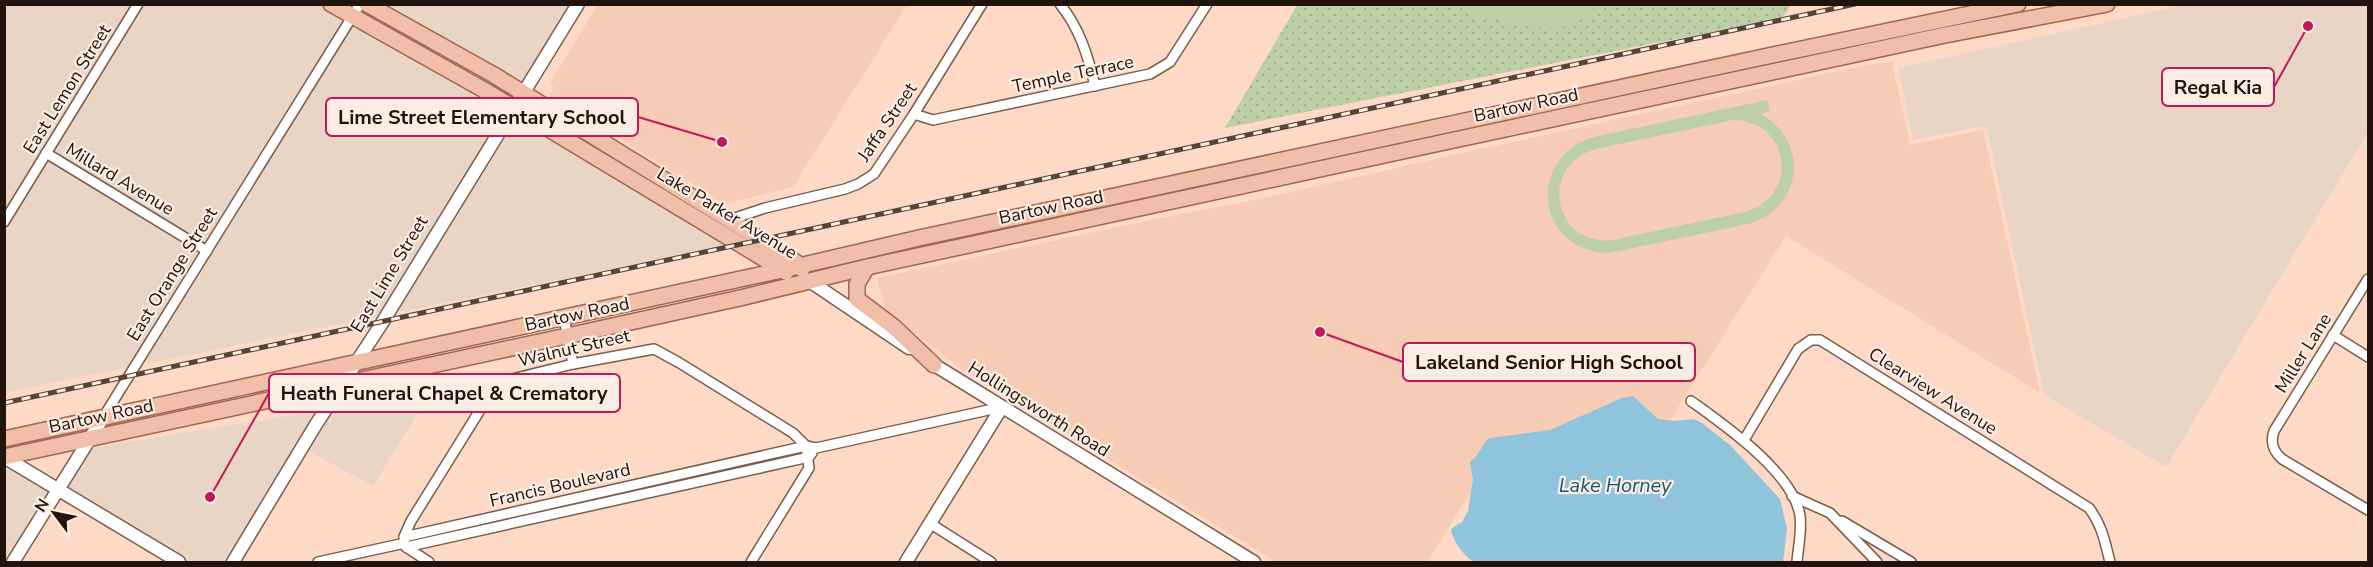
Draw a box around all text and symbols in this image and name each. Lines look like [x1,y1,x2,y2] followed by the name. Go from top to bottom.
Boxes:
[18,19,117,158] street label: East Lemon Street
[1010,49,1136,99] street label: Temple Terrace
[2162,68,2274,106] callout: Regal Kia
[2174,74,2262,101] text: Regal Kia
[851,77,923,167] street label: Jaffa Street
[1471,82,1581,128] street label: Bartow Road
[326,98,638,136] callout: Lime Street Elementary School
[338,104,627,131] text: Lime Street Elementary School
[61,137,179,221] street label: Millard Avenue
[652,162,802,264] street label: Lake Parker Avenue
[996,184,1106,230] street label: Bartow Road
[121,202,223,345] street label: East Orange Street
[345,211,434,337] street label: East Lime Street
[522,291,632,337] street label: Bartow Road
[2269,309,2337,397] street label: Miller Lane
[516,323,633,373] street label: Walnut Street
[1864,342,2002,440] street label: Clearview Avenue
[1403,343,1695,381] callout: Lakeland Senior High School
[1415,349,1684,376] text: Lakeland Senior High School
[964,356,1114,462] street label: Hollingsworth Road
[269,374,620,412] callout: Heath Funeral Chapel & Crematory
[281,380,608,407] text: Heath Funeral Chapel & Crematory
[46,393,156,439] street label: Bartow Road
[487,457,633,513] street label: Francis Boulevard
[1559,472,1672,499] water label: Lake Horney
[24,483,84,543] north arrow
[30,495,55,516] text: N

